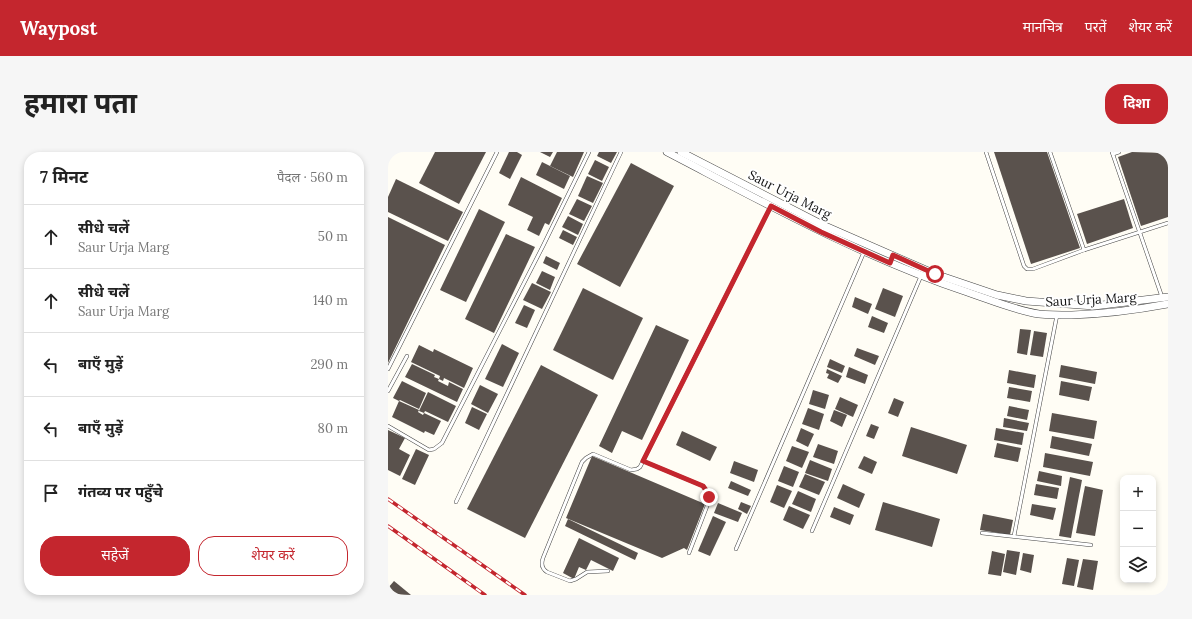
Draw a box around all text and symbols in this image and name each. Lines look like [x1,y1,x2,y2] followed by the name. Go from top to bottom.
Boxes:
[20,16,97,40] text: Waypost
[1023,18,1063,36] text: मानचित्र
[1085,18,1106,36] text: परतें
[1128,18,1172,36] text: शेयर करें
[1105,84,1168,124] button: दिशा
[24,85,137,121] text: हमारा पता
[40,166,88,188] text: 7 मिनट
[745,166,835,223] street label: Saur Urja Marg
[277,169,348,186] text: पैदल · 560 m
[78,218,129,237] text: सीधे चलें
[40,226,62,248] icon: ahead
[318,228,348,245] text: 50 m
[78,239,169,256] text: Saur Urja Marg
[926,265,944,283] route start
[78,282,129,301] text: सीधे चलें
[1045,289,1138,310] street label: Saur Urja Marg
[40,290,62,312] icon: ahead
[313,292,348,309] text: 140 m
[78,303,169,320] text: Saur Urja Marg
[40,354,62,376] icon: left
[78,354,123,373] text: बाएँ मुड़ें
[310,356,348,373] text: 290 m
[40,418,62,440] icon: left
[78,418,123,437] text: बाएँ मुड़ें
[318,420,348,437] text: 80 m
[1120,475,1156,583] map controls
[1120,475,1156,511] button: +
[40,482,62,504] icon: arrive
[78,482,163,501] text: गंतव्य पर पहुँचे
[700,488,718,506] route end
[1120,511,1156,547] button: −
[40,536,190,576] button: सहेजें
[198,536,348,576] button: शेयर करें
[1120,547,1156,583] button: layers

